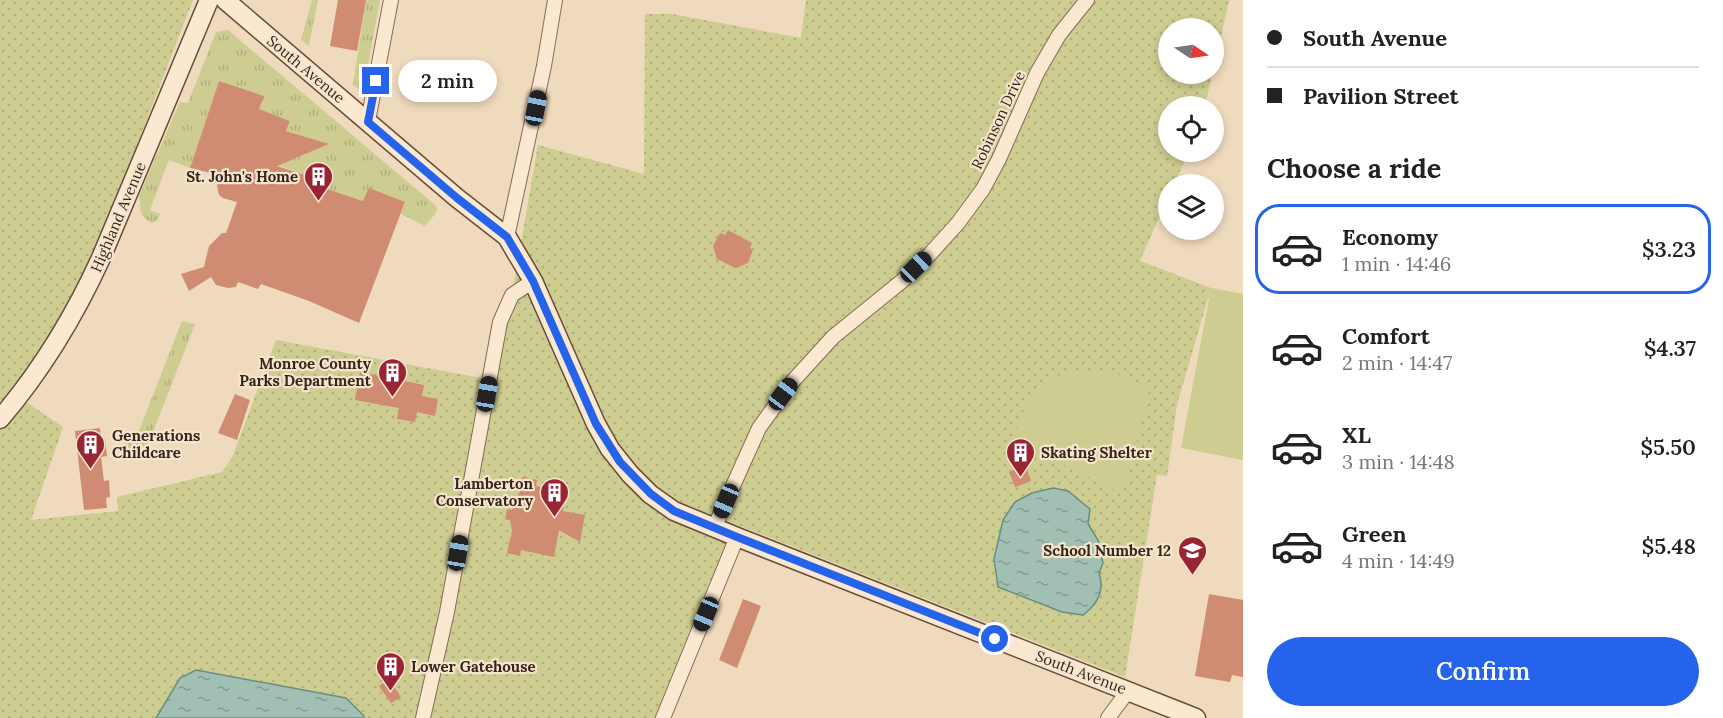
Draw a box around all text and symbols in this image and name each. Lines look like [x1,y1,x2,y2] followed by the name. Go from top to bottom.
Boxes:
[1158,18,1224,84] north arrow
[1158,18,1224,240] map controls
[1303,24,1447,52] text: South Avenue
[263,31,349,107] street label: South Avenue
[397,60,496,102] callout: 2 min
[362,67,389,94] route end
[421,68,474,93] text: 2 min
[967,68,1029,172] street label: Robinson Drive
[1303,82,1459,110] text: Pavilion Street
[524,89,548,127] car
[1158,96,1224,162] button: locate
[1267,151,1441,185] text: Choose a ride
[86,159,150,275] street label: Highland Avenue
[303,160,335,202] building icon: St. John's Home
[186,167,298,186] place label: St. John's Home
[1158,174,1224,240] button: layers
[1270,222,1324,276] icon: car
[1342,223,1438,251] text: Economy
[1642,235,1696,263] text: $3.23
[897,248,935,286] car
[1342,251,1451,276] text: 1 min · 14:46
[1270,321,1324,375] icon: car
[1342,322,1430,350] text: Comfort
[1644,334,1696,362] text: $4.37
[1342,350,1452,375] text: 2 min · 14:47
[239,354,372,390] place label: Monroe County Parks Department
[376,356,408,398] building icon: Monroe County Parks Department
[765,374,801,414] car
[475,375,499,413] car
[1270,420,1324,474] icon: car
[1342,421,1371,449] text: XL
[112,426,200,462] place label: Generations Childcare
[75,428,107,470] building icon: Generations Childcare
[1641,433,1696,461] text: $5.50
[1004,436,1036,478] building icon: Skating Shelter
[1041,443,1153,462] place label: Skating Shelter
[1342,449,1455,474] text: 3 min · 14:48
[436,474,534,510] place label: Lamberton Conservatory
[538,476,570,518] building icon: Lamberton Conservatory
[711,481,741,521] car
[1270,519,1324,573] icon: car
[1342,520,1407,548] text: Green
[1642,532,1696,560] text: $5.48
[446,534,470,572] car
[1176,534,1208,576] school or university icon: School Number 12
[1043,541,1171,560] place label: School Number 12
[1342,548,1455,573] text: 4 min · 14:49
[691,594,721,634] car
[981,625,1008,652] route start
[1267,637,1699,706] button: Confirm
[1033,646,1129,698] street label: South Avenue
[374,650,406,692] building icon: Lower Gatehouse
[411,657,535,676] place label: Lower Gatehouse

